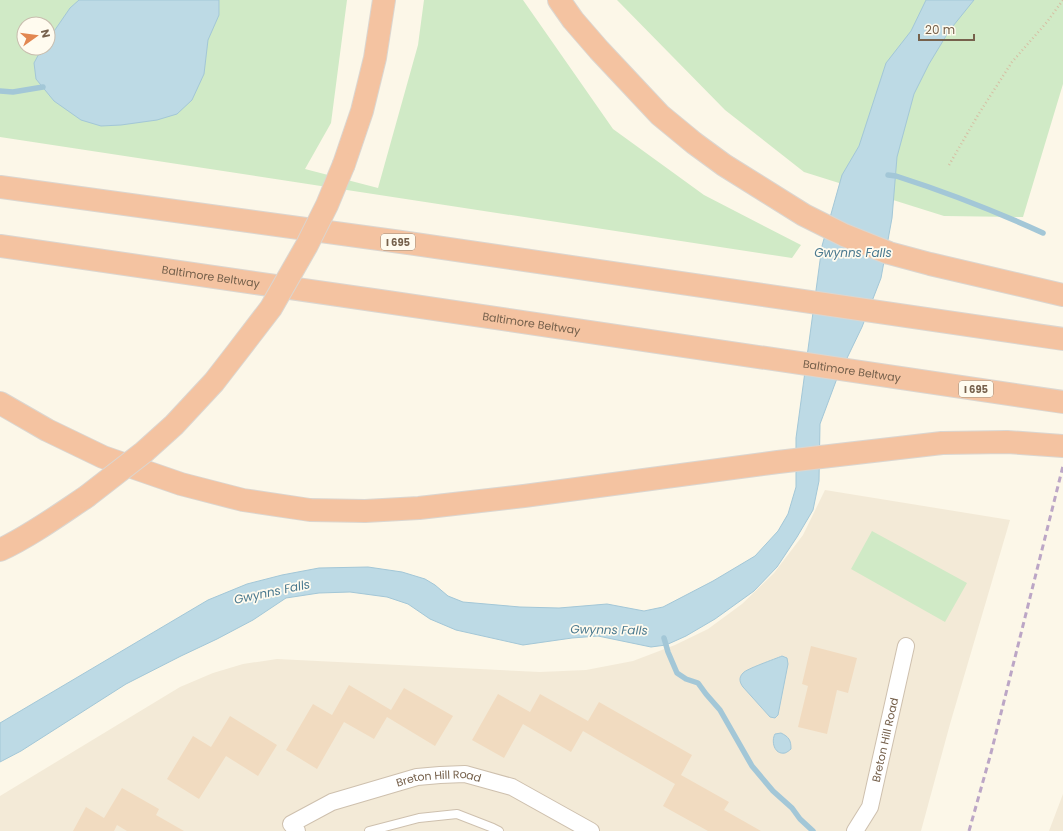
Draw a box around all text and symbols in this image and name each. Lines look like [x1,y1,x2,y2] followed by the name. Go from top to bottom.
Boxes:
[16,16,56,56] north arrow
[919,16,974,42] scale bar
[925,21,955,38] text: 20 m
[37,28,54,40] text: N
[381,234,415,250] road number: I 695
[814,244,892,261] water label: Gwynns Falls
[161,262,262,292] street label: Baltimore Beltway
[481,308,582,339] street label: Baltimore Beltway
[802,356,903,386] street label: Baltimore Beltway
[959,381,993,397] road number: I 695
[232,575,312,608] water label: Gwynns Falls
[570,620,648,639] water label: Gwynns Falls
[868,696,902,784] street label: Breton Hill Road
[394,766,483,791] street label: Breton Hill Road

